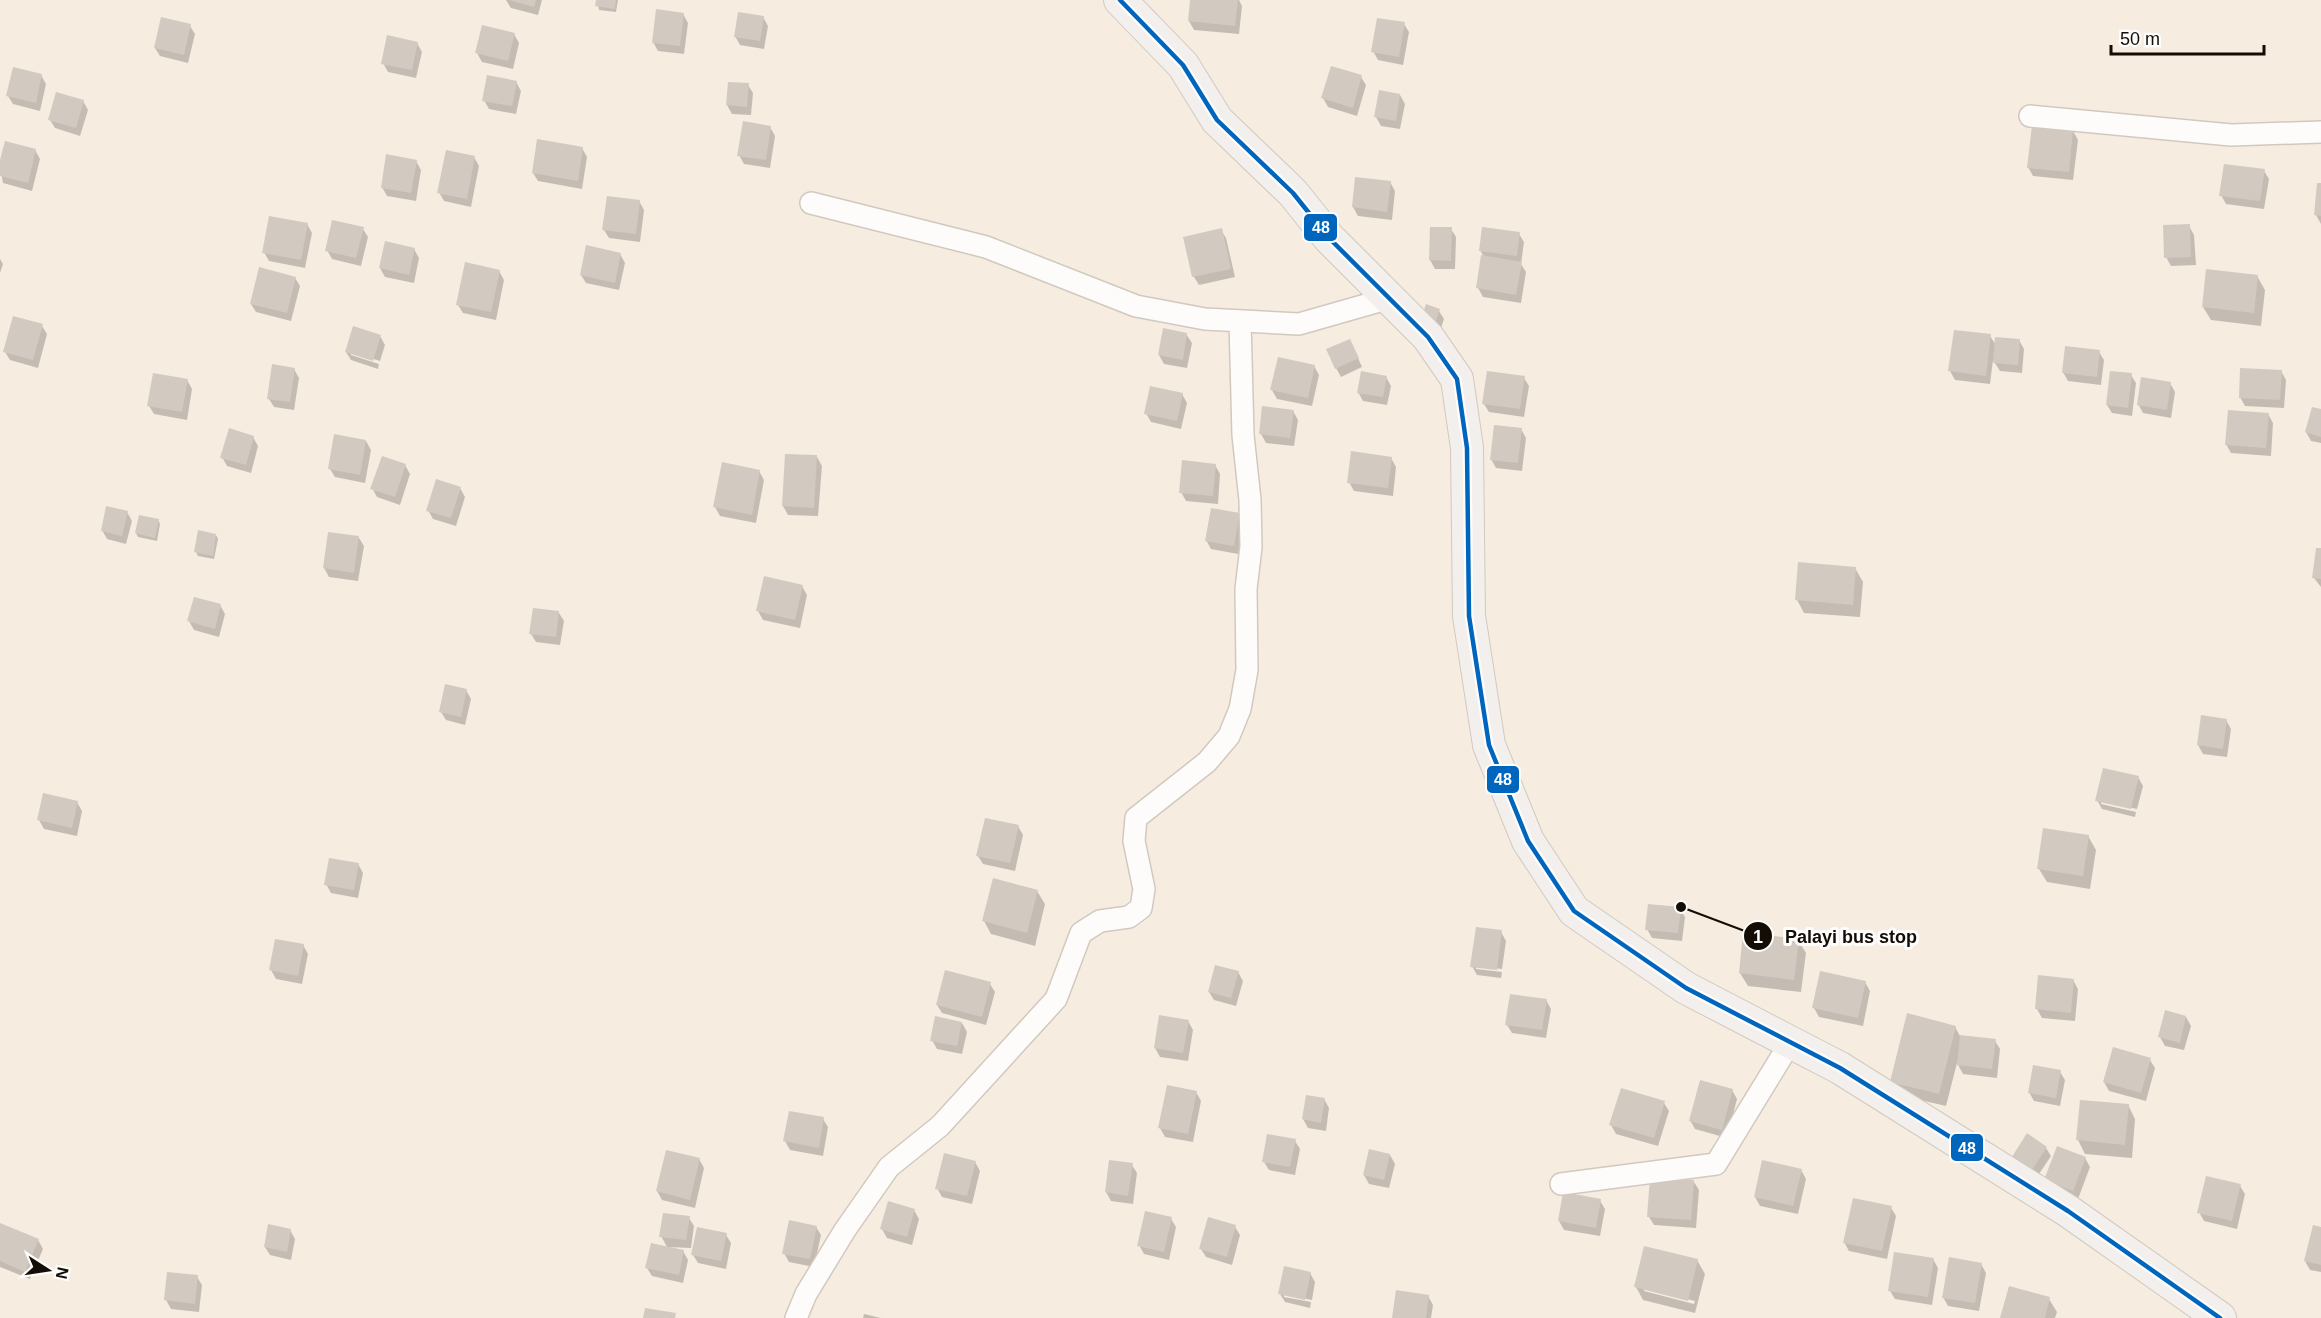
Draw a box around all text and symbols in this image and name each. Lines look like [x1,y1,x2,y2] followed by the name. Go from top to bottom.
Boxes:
[2111,18,2264,56] scale bar
[2120,29,2160,49] text: 50 m
[1303,213,1338,242] line badge: 48
[1312,219,1330,236] text: 48
[1486,765,1520,794] line badge: 48
[1494,771,1512,788] text: 48
[1743,918,1929,954] callout: Palayi bus stop
[1753,927,1763,947] text: 1
[1785,927,1917,947] text: Palayi bus stop
[1950,1133,1984,1162] line badge: 48
[1958,1140,1976,1157] text: 48
[18,1240,78,1300] north arrow
[53,1266,72,1280] text: N

